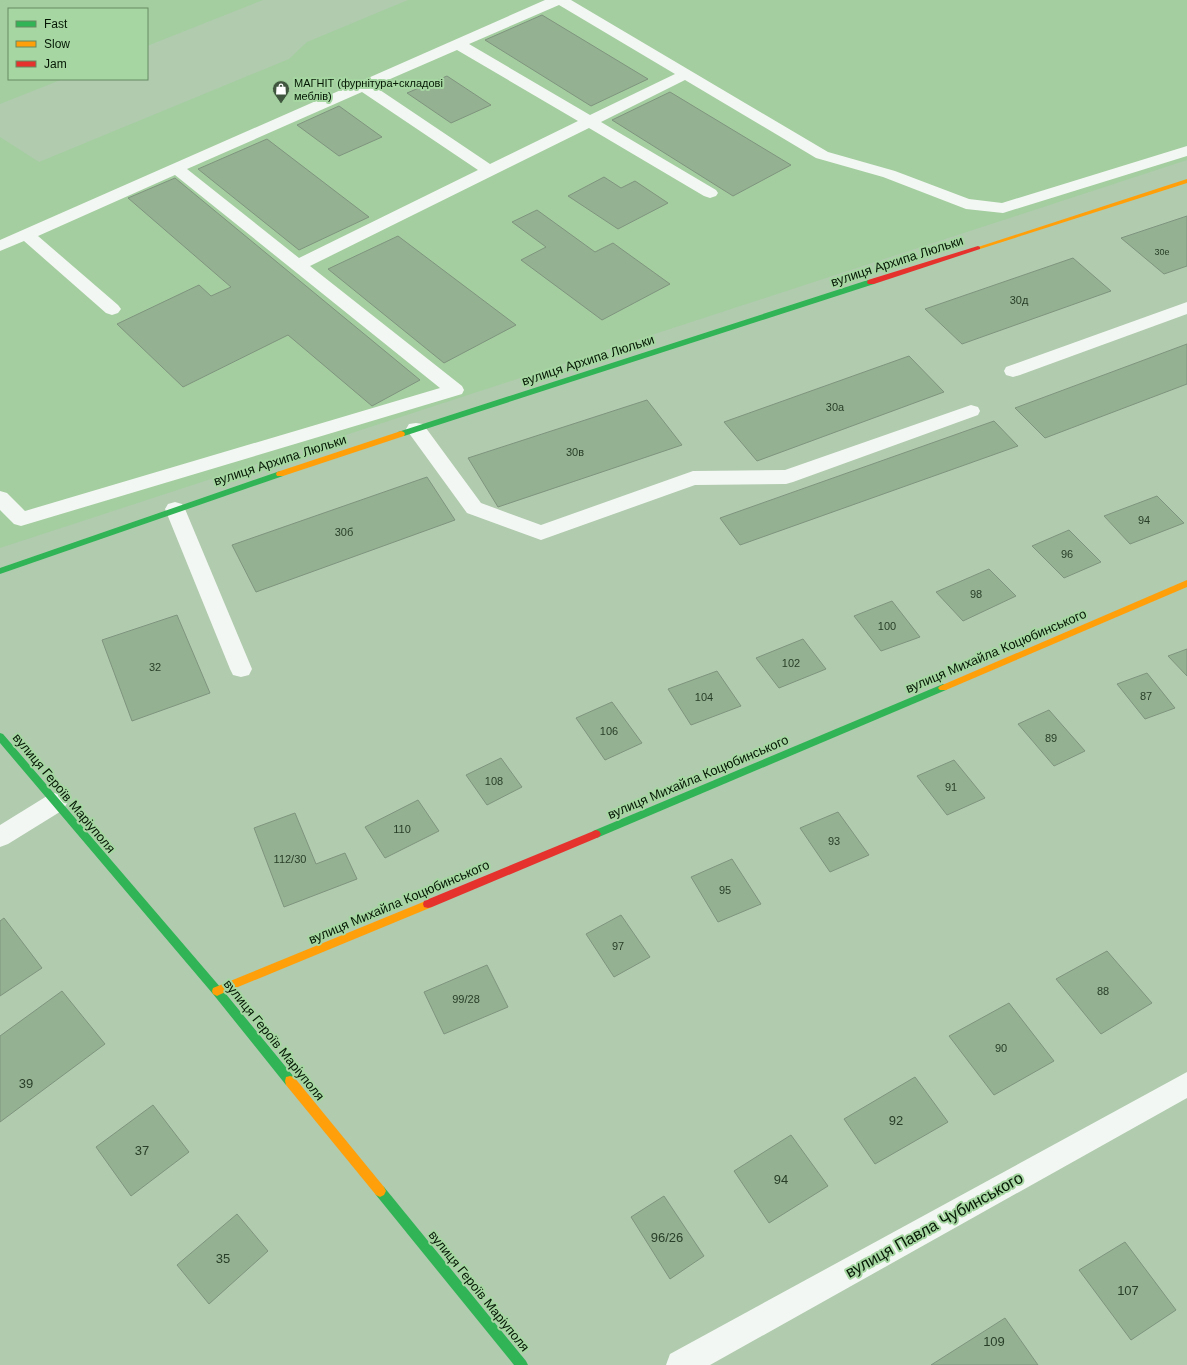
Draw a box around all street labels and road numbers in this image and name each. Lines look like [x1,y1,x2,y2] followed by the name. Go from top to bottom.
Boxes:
[829,232,965,290] street label: вулиця Архипа Люльки
[520,331,656,389] street label: вулиця Архипа Люльки
[212,431,348,489] street label: вулиця Архипа Люльки
[903,606,1089,696] street label: вулиця Михайла Коцюбинського
[10,730,118,856] street label: вулиця Героїв Маріуполя
[605,732,791,822] street label: вулиця Михайла Коцюбинського
[306,857,492,947] street label: вулиця Михайла Коцюбинського
[221,977,327,1103] street label: вулиця Героїв Маріуполя
[842,1169,1026,1281] street label: вулиця Павла Чубинського
[426,1228,532,1354] street label: вулиця Героїв Маріуполя

